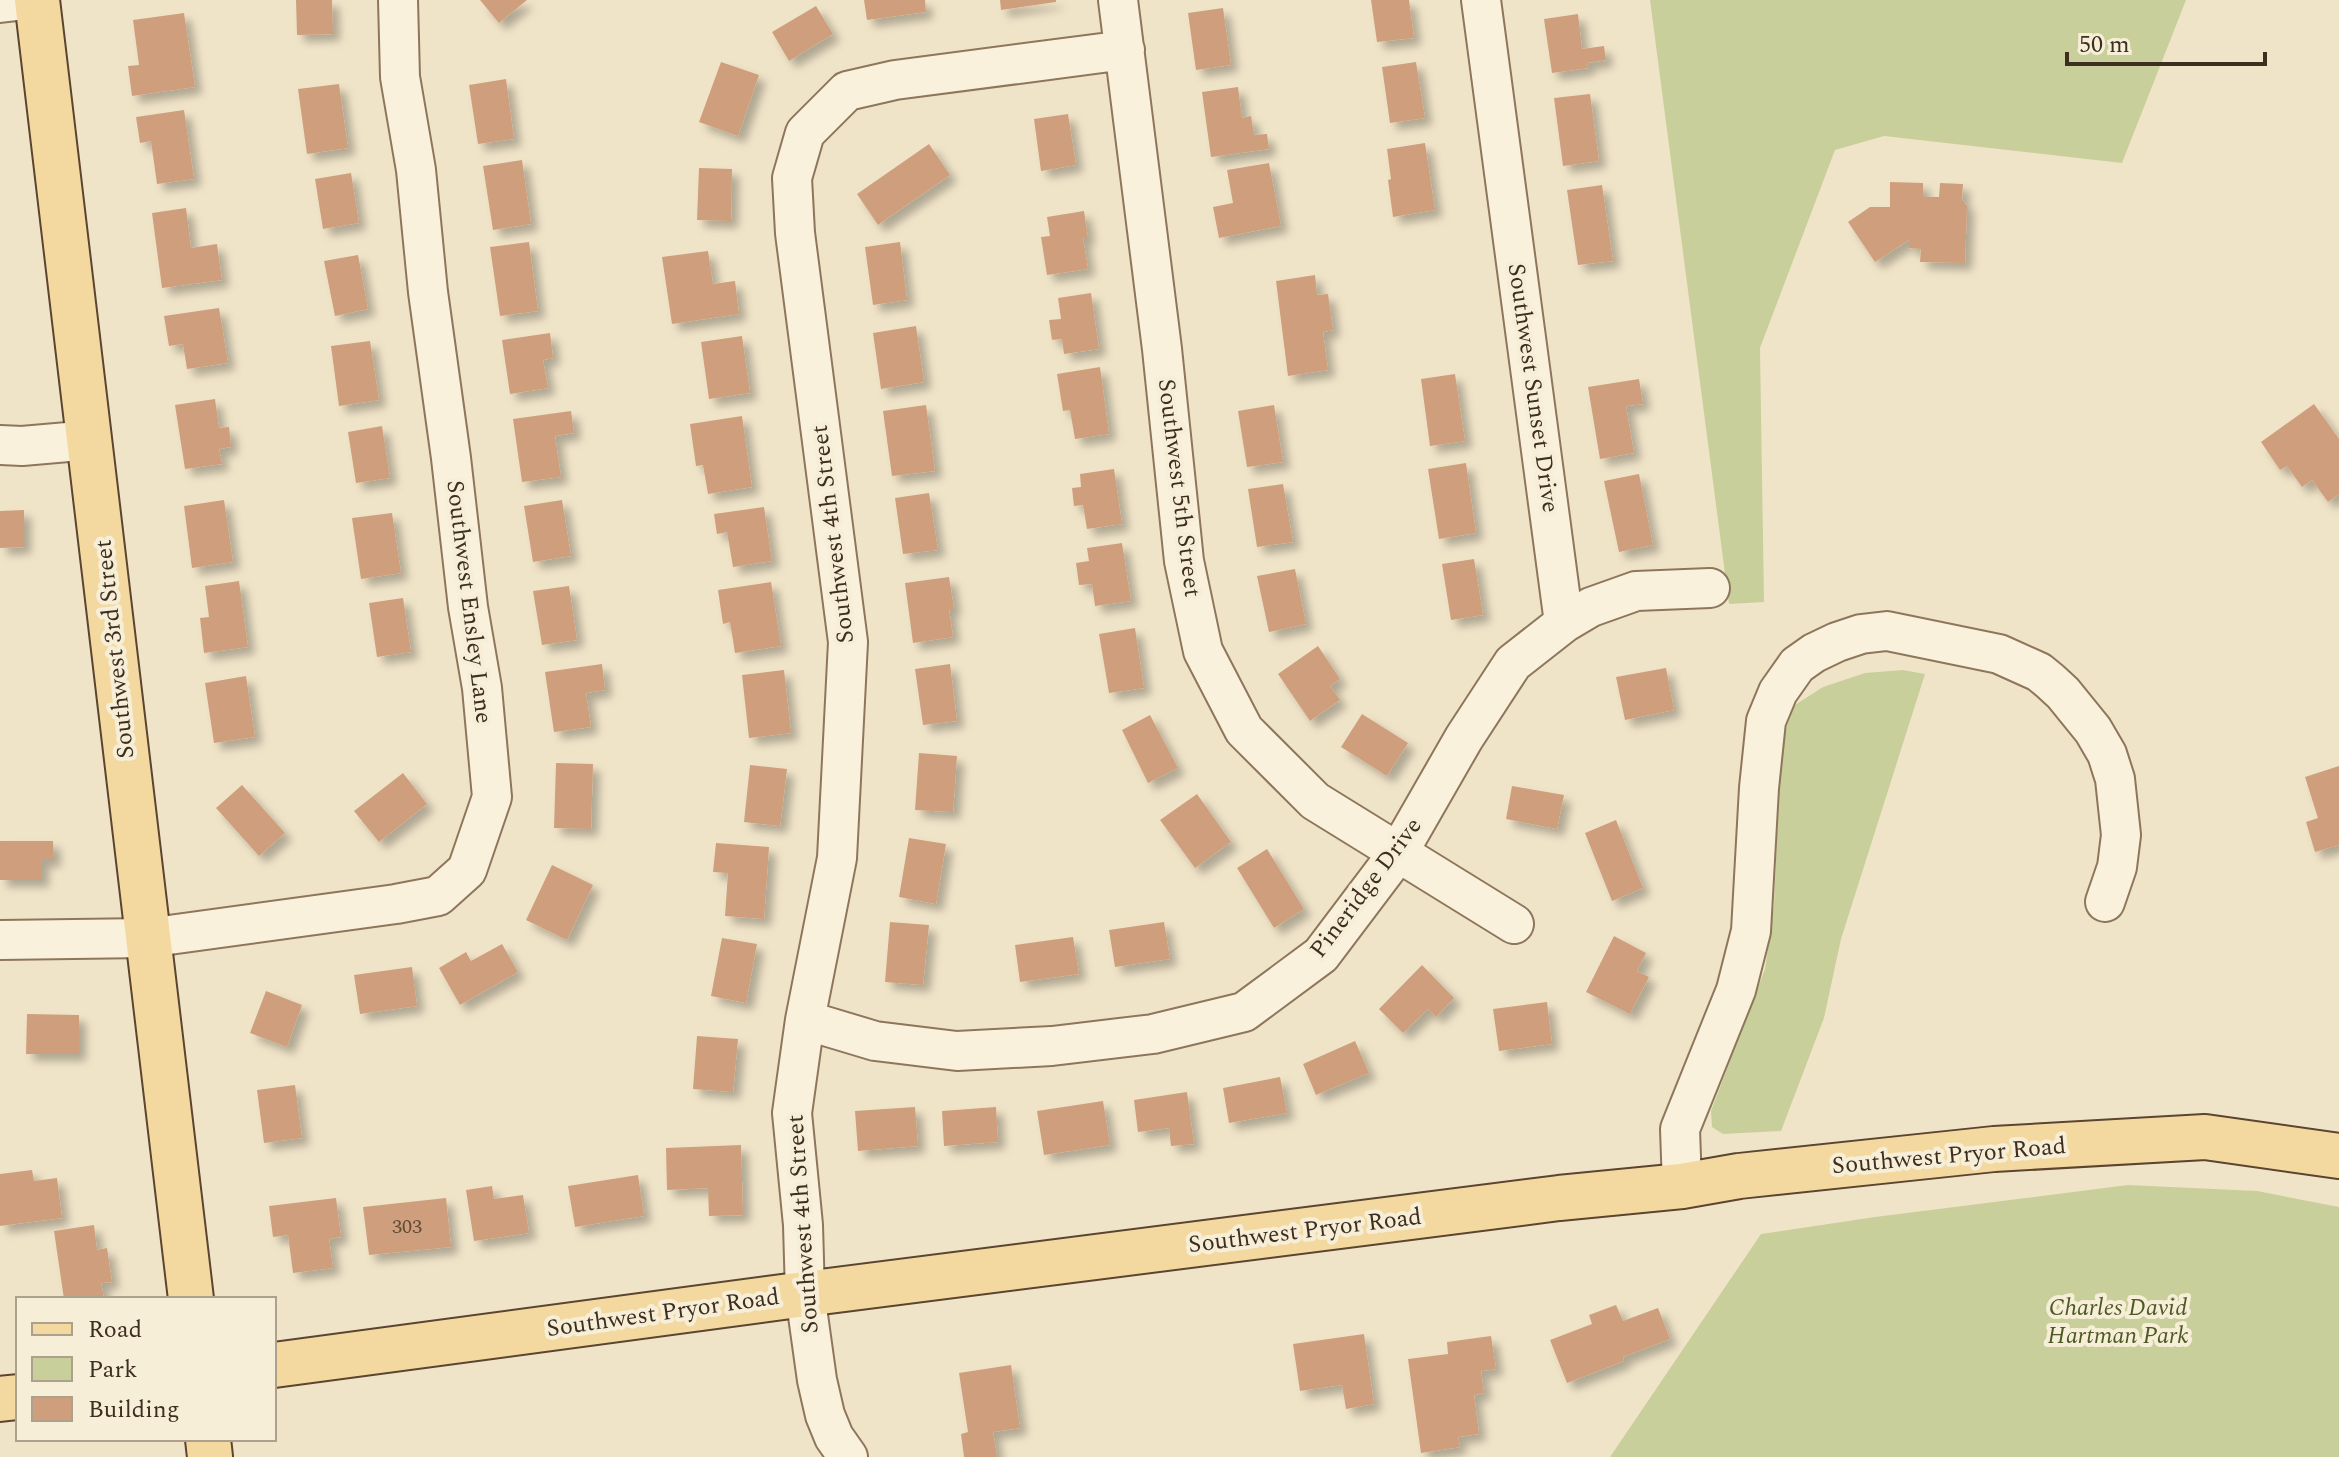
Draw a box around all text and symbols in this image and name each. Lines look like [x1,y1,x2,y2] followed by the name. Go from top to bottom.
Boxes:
[2067,16,2265,66] scale bar
[2079,27,2130,63] text: 50 m
[1498,261,1568,515] street label: Southwest Sunset Drive
[1148,377,1210,599] street label: Southwest 5th Street
[802,423,864,645] street label: Southwest 4th Street
[436,478,502,726] street label: Southwest Ensley Lane
[86,538,144,760] street label: Southwest 3rd Street
[1301,810,1431,966] street label: Pineridge Drive
[777,1113,829,1335] street label: Southwest 4th Street
[1830,1128,2068,1184] street label: Southwest Pryor Road
[1186,1199,1424,1263] street label: Southwest Pryor Road
[392,1212,422,1242] house number: 303
[544,1279,782,1347] street label: Southwest Pryor Road
[2048,1290,2188,1354] park label: Charles David Hartman Park
[16,1297,276,1441] legend
[88,1312,142,1348] text: Road
[88,1352,138,1388] text: Park
[88,1392,180,1428] text: Building

